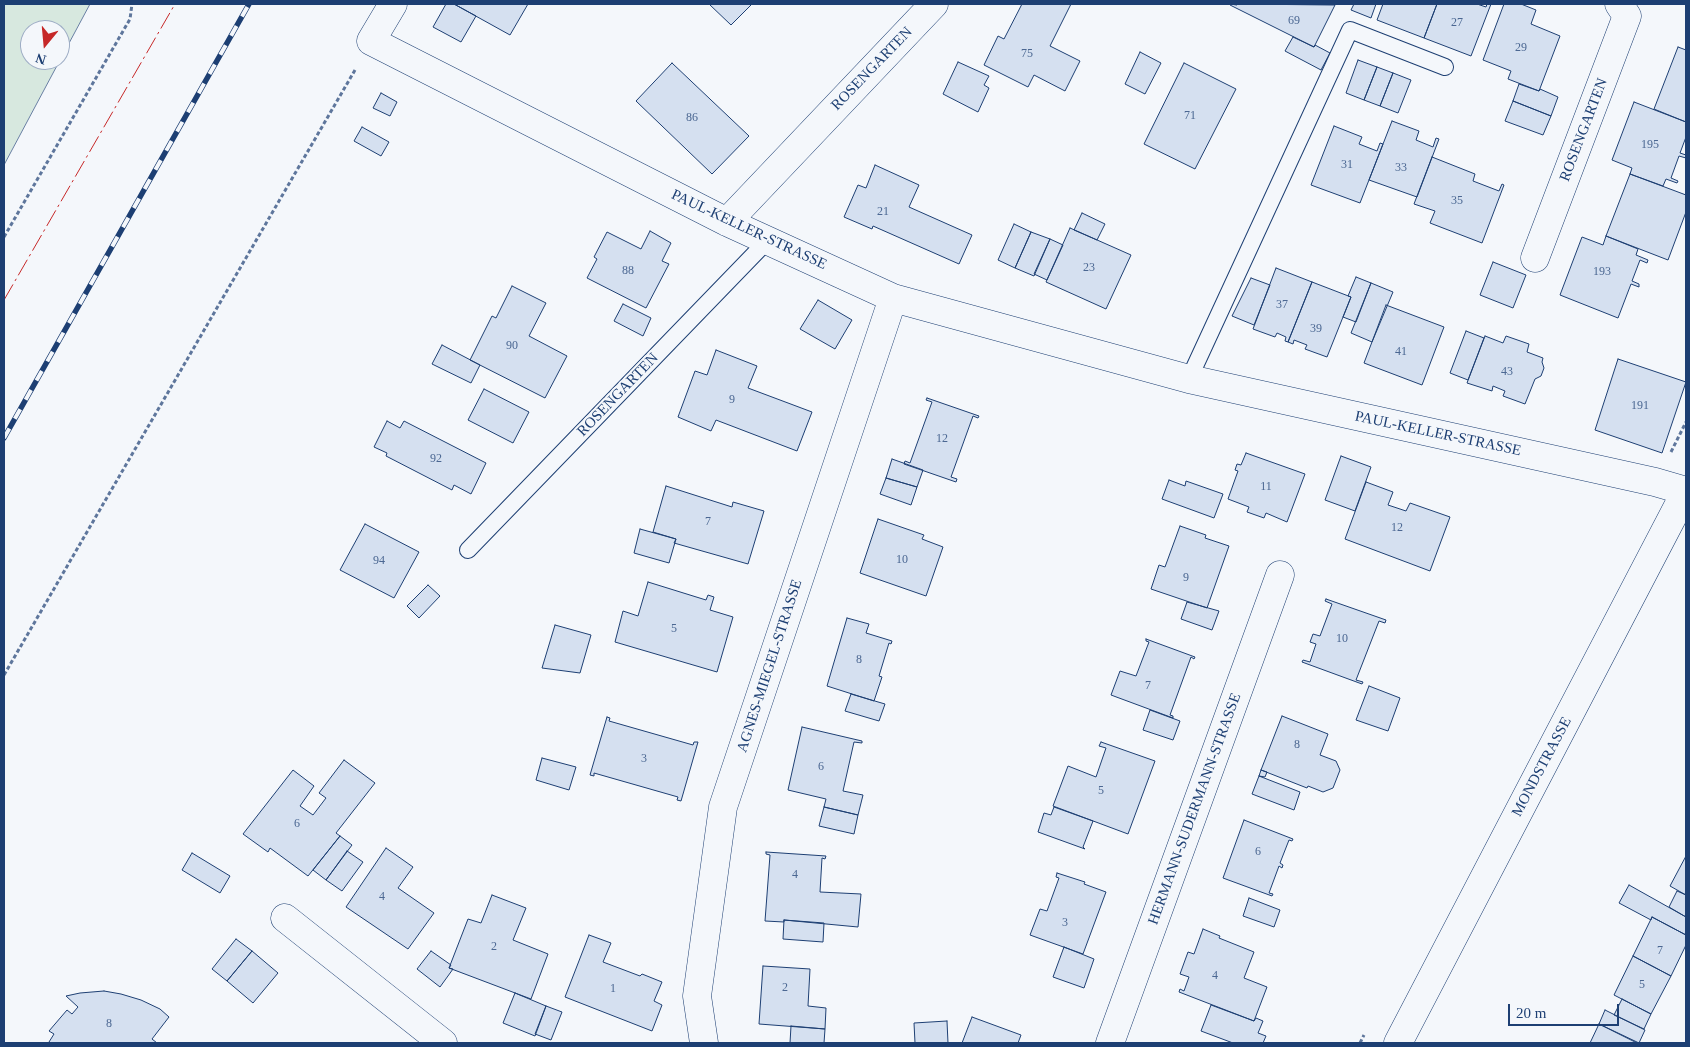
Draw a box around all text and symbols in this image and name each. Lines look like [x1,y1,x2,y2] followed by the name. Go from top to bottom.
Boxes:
[1288,14,1300,28] house number: 69
[1451,16,1463,30] house number: 27
[20,20,70,70] north arrow
[828,24,916,114] street label: ROSENGARTEN
[1515,41,1527,55] house number: 29
[1021,47,1033,61] house number: 75
[34,50,48,68] text: N
[1556,76,1612,184] street label: ROSENGARTEN
[1184,109,1196,123] house number: 71
[686,111,698,125] house number: 86
[1641,138,1659,152] house number: 195
[1341,158,1353,172] house number: 31
[1395,161,1407,175] house number: 33
[668,186,830,274] street label: PAUL-KELLER-STRASSE
[1451,194,1463,208] house number: 35
[877,205,889,219] house number: 21
[1083,261,1095,275] house number: 23
[622,264,634,278] house number: 88
[1593,265,1611,279] house number: 193
[1276,298,1288,312] house number: 37
[1310,322,1322,336] house number: 39
[506,339,518,353] house number: 90
[1395,345,1407,359] house number: 41
[574,350,662,440] street label: ROSENGARTEN
[1501,365,1513,379] house number: 43
[729,393,735,407] house number: 9
[1631,399,1649,413] house number: 191
[1353,408,1523,460] street label: PAUL-KELLER-STRASSE
[936,432,948,446] house number: 12
[430,452,442,466] house number: 92
[1260,480,1272,494] house number: 11
[705,515,711,529] house number: 7
[1391,521,1403,535] house number: 12
[896,553,908,567] house number: 10
[373,554,385,568] house number: 94
[1183,571,1189,585] house number: 9
[733,577,807,755] street label: AGNES-MIEGEL-STRASSE
[671,622,677,636] house number: 5
[1336,632,1348,646] house number: 10
[856,653,862,667] house number: 8
[1145,679,1151,693] house number: 7
[1145,691,1245,927] street label: HERMANN-SUDERMANN-STRASSE
[1508,714,1576,820] street label: MONDSTRASSE
[1294,738,1300,752] house number: 8
[641,752,647,766] house number: 3
[818,760,824,774] house number: 6
[1098,784,1104,798] house number: 5
[294,817,300,831] house number: 6
[1255,845,1261,859] house number: 6
[792,868,798,882] house number: 4
[379,890,385,904] house number: 4
[1062,916,1068,930] house number: 3
[491,940,497,954] house number: 2
[1657,944,1663,958] house number: 7
[1212,969,1218,983] house number: 4
[1639,978,1645,992] house number: 5
[782,981,788,995] house number: 2
[610,982,616,996] house number: 1
[1510,994,1621,1026] scale bar
[1516,1005,1546,1021] text: 20 m
[106,1017,112,1031] house number: 8

